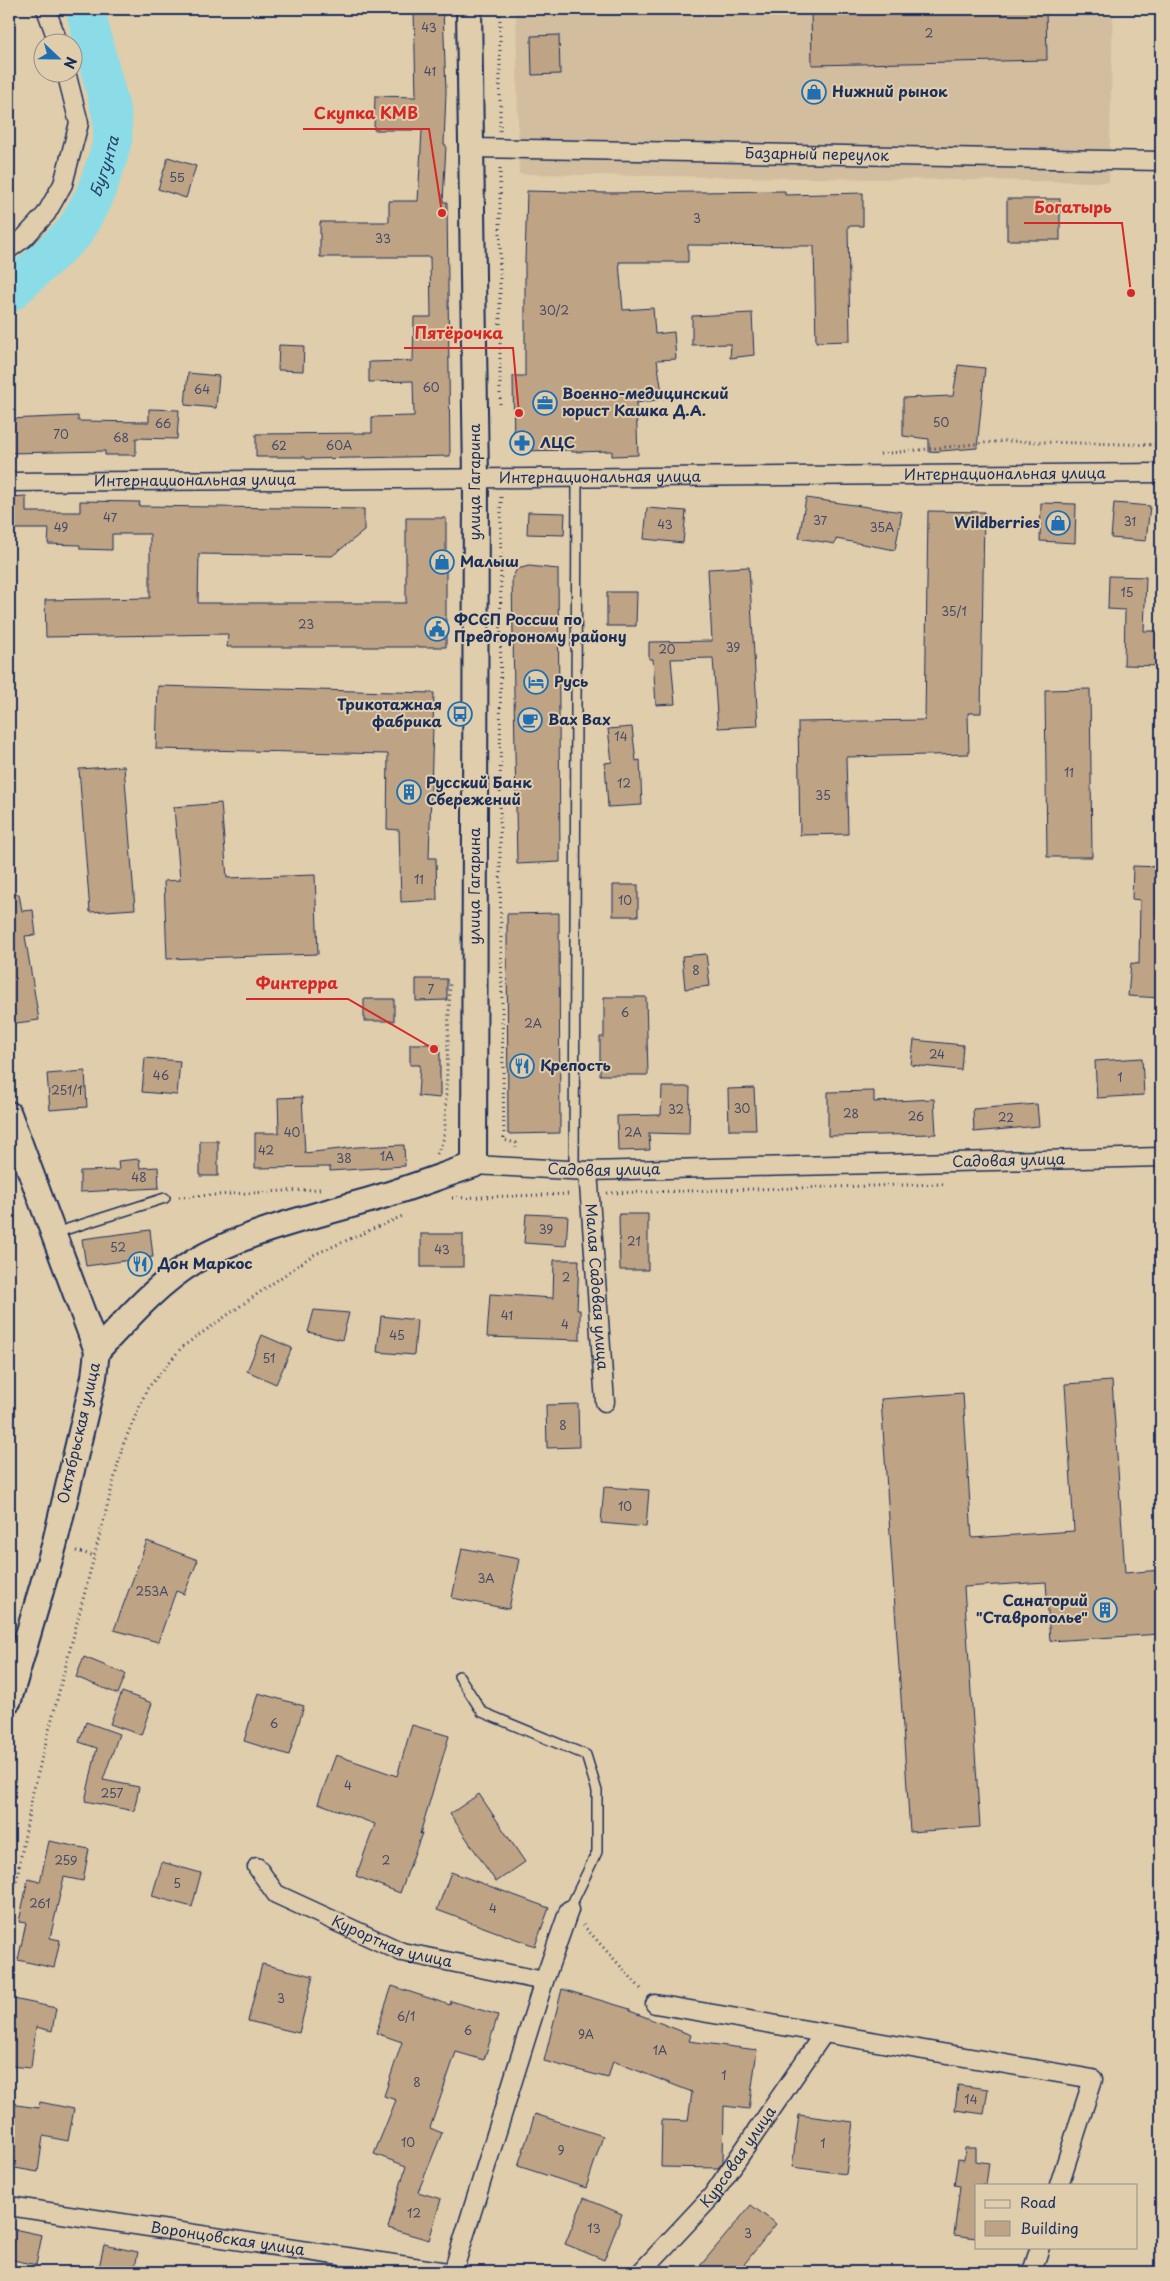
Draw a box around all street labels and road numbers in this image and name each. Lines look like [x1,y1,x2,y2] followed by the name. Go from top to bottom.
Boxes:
[745,140,889,166] street label: Базарный переулок
[462,423,485,541] street label: улица Гагарина
[904,460,1107,485] street label: Интернациональная улица
[499,464,702,488] street label: Интернациональная улица
[94,467,297,491] street label: Интернациональная улица
[462,827,485,945] street label: улица Гагарина
[952,1146,1066,1172] street label: Садовая улица
[547,1156,661,1181] street label: Садовая улица
[580,1202,616,1371] street label: Малая Садовая улица
[50,1359,105,1506] street label: Октябрьская улица
[328,1908,455,1972] street label: Курортная улица
[694,2100,781,2212] street label: Курсовая улица
[149,2214,307,2261] street label: Воронцовская улица

